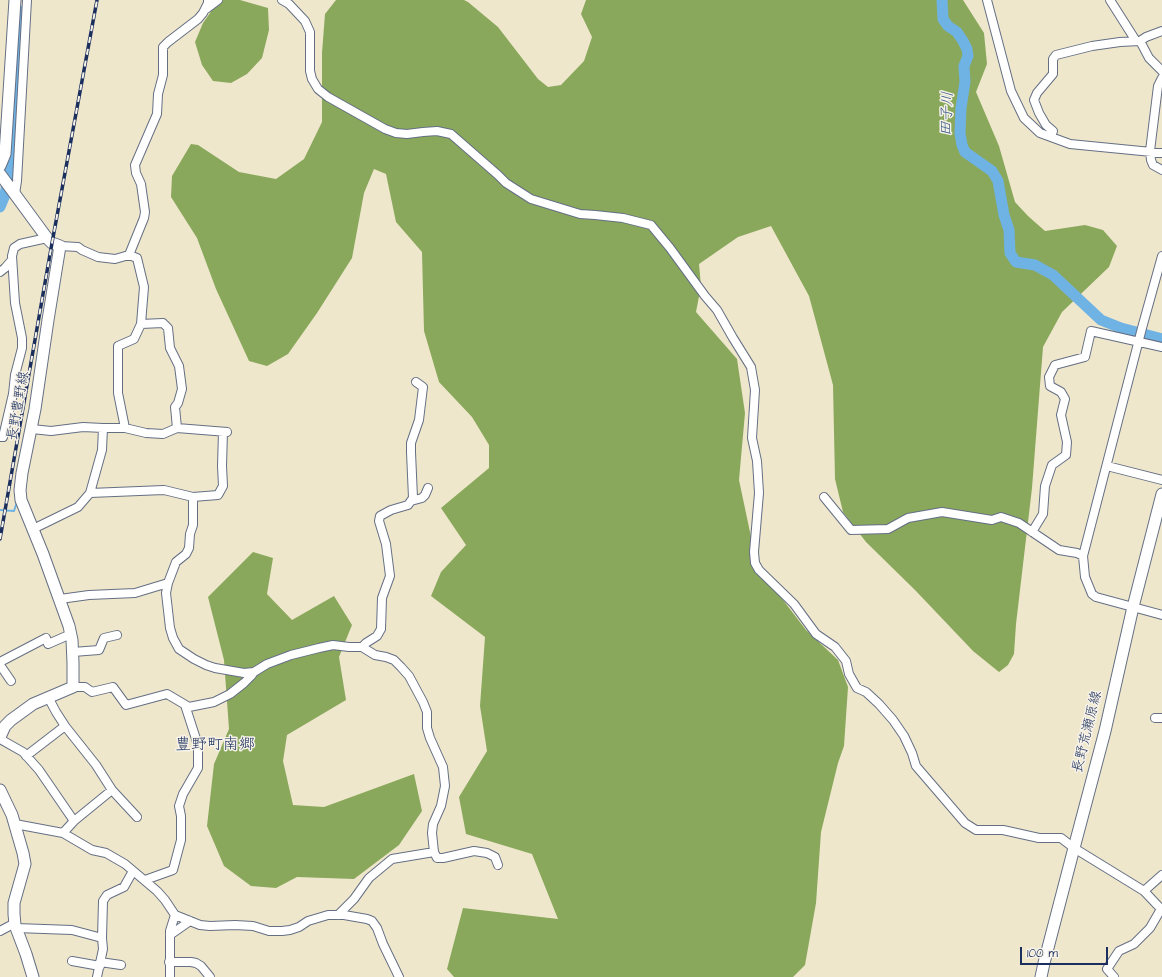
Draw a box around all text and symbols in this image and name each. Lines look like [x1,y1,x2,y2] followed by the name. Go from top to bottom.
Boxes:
[938,91,958,137] water label: 田子川
[5,370,33,442] street label: 長野豊野線
[1070,689,1106,775] street label: 長野荒瀬原線
[175,736,255,756] district label: 豊野町南郷
[1022,939,1110,965] scale bar
[1027,945,1058,962] text: 100 m

